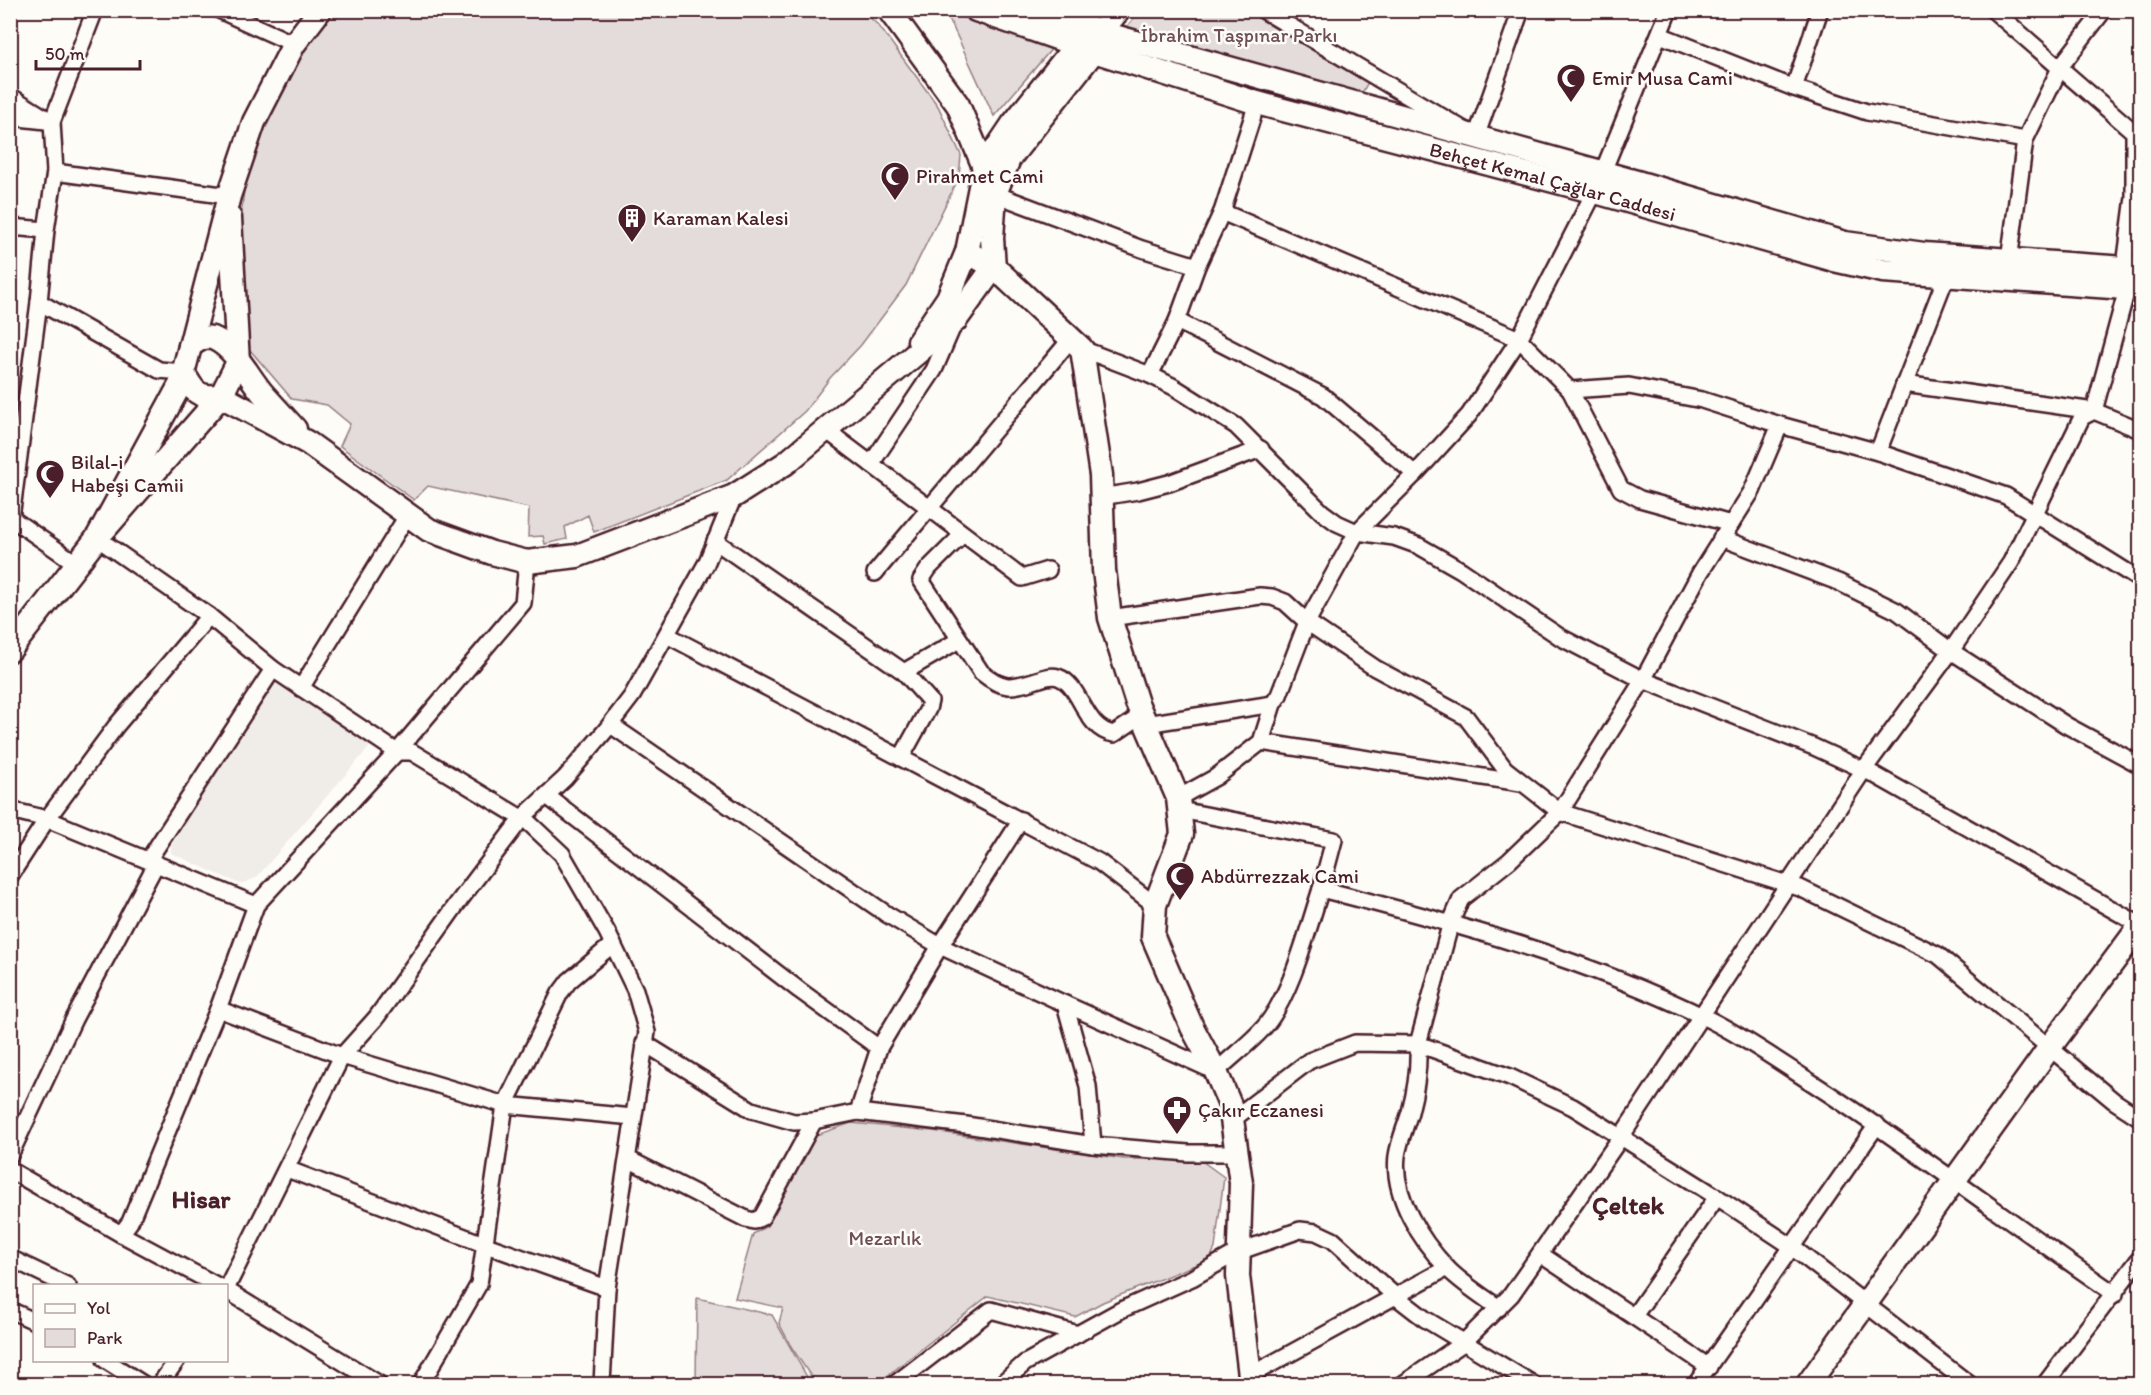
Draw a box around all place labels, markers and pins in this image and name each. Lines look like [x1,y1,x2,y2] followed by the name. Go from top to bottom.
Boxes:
[1555,62,1587,104] mosque icon: Emir Musa Cami
[1592,66,1733,90] place label: Emir Musa Cami
[879,160,911,202] mosque icon: Pirahmet Cami
[916,164,1044,188] place label: Pirahmet Cami
[616,202,648,244] building icon: Karaman Kalesi
[653,206,789,230] place label: Karaman Kalesi
[71,450,184,497] place label: Bilal-i Habeşi Camii
[34,458,66,500] mosque icon: Bilal-i Habeşi Camii
[1164,860,1196,902] mosque icon: Abdürrezzak Cami
[1201,864,1359,888] place label: Abdürrezzak Cami
[1161,1094,1193,1136] pharmacy icon: Çakır Eczanesi
[1198,1098,1324,1122] place label: Çakır Eczanesi

